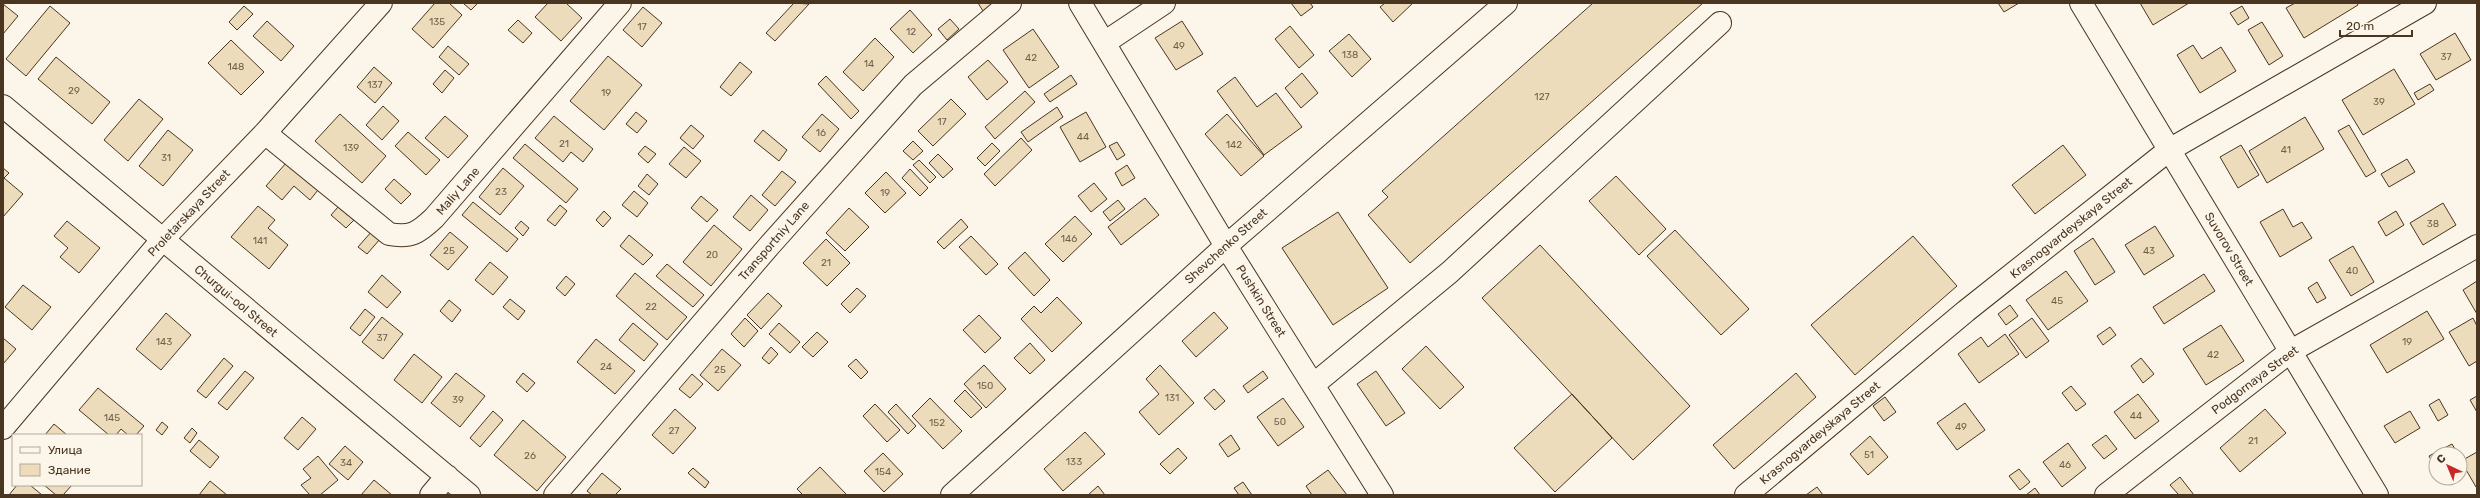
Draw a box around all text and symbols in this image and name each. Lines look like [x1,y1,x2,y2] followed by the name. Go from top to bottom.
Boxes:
[2340,12,2412,38] scale bar
[429,16,445,28] house number: 135
[2346,19,2374,33] text: 20 m
[637,21,647,33] house number: 17
[906,26,916,38] house number: 12
[1173,40,1185,52] house number: 49
[1342,49,1358,61] house number: 138
[2440,51,2452,63] house number: 37
[1025,52,1037,64] house number: 42
[864,58,874,70] house number: 14
[228,61,244,73] house number: 148
[367,79,383,91] house number: 137
[68,85,80,97] house number: 29
[601,87,611,99] house number: 19
[1534,91,1550,103] house number: 127
[2373,96,2385,108] house number: 39
[937,116,947,128] house number: 17
[816,127,826,139] house number: 16
[1077,131,1089,143] house number: 44
[559,138,569,150] house number: 21
[1226,139,1242,151] house number: 142
[343,142,359,154] house number: 139
[2281,144,2291,156] house number: 41
[161,152,171,164] house number: 31
[433,164,483,218] street label: Maliy Lane
[145,166,233,259] street label: Proletarskaya Street
[2007,174,2135,281] street label: Krasnogvardeyskaya Street
[495,186,507,198] house number: 23
[880,187,890,199] house number: 19
[736,198,812,284] street label: Transportniy Lane
[1182,205,1270,287] street label: Shevchenko Street
[2202,210,2257,288] street label: Suvorov Street
[2427,218,2439,230] house number: 38
[1061,233,1077,245] house number: 146
[253,235,267,247] house number: 141
[443,245,455,257] house number: 25
[2143,245,2155,257] house number: 43
[706,249,718,261] house number: 20
[821,257,831,269] house number: 21
[192,262,281,340] street label: Churgui-ool Street
[1233,262,1289,340] street label: Pushkin Street
[2346,265,2358,277] house number: 40
[2051,295,2063,307] house number: 45
[645,301,657,313] house number: 22
[376,332,388,344] house number: 37
[156,336,172,348] house number: 143
[2402,336,2412,348] house number: 19
[2209,343,2301,417] street label: Podgornaya Street
[2207,349,2219,361] house number: 42
[600,361,612,373] house number: 24
[714,364,726,376] house number: 25
[1757,378,1883,487] street label: Krasnogvardeyskaya Street
[977,380,993,392] house number: 150
[1165,392,1179,404] house number: 131
[452,394,464,406] house number: 39
[2130,410,2142,422] house number: 44
[104,412,120,424] house number: 145
[1274,416,1286,428] house number: 50
[929,417,945,429] house number: 152
[1955,421,1967,433] house number: 49
[669,425,680,437] house number: 27
[12,434,142,486] legend
[2248,435,2258,447] house number: 21
[48,443,82,457] text: Улица
[2428,446,2468,486] north arrow
[1864,449,1874,461] house number: 51
[524,450,536,462] house number: 26
[2434,452,2449,467] text: С
[1066,456,1082,468] house number: 133
[340,457,352,469] house number: 34
[2059,459,2071,471] house number: 46
[48,463,91,477] text: Здание
[875,466,891,478] house number: 154

